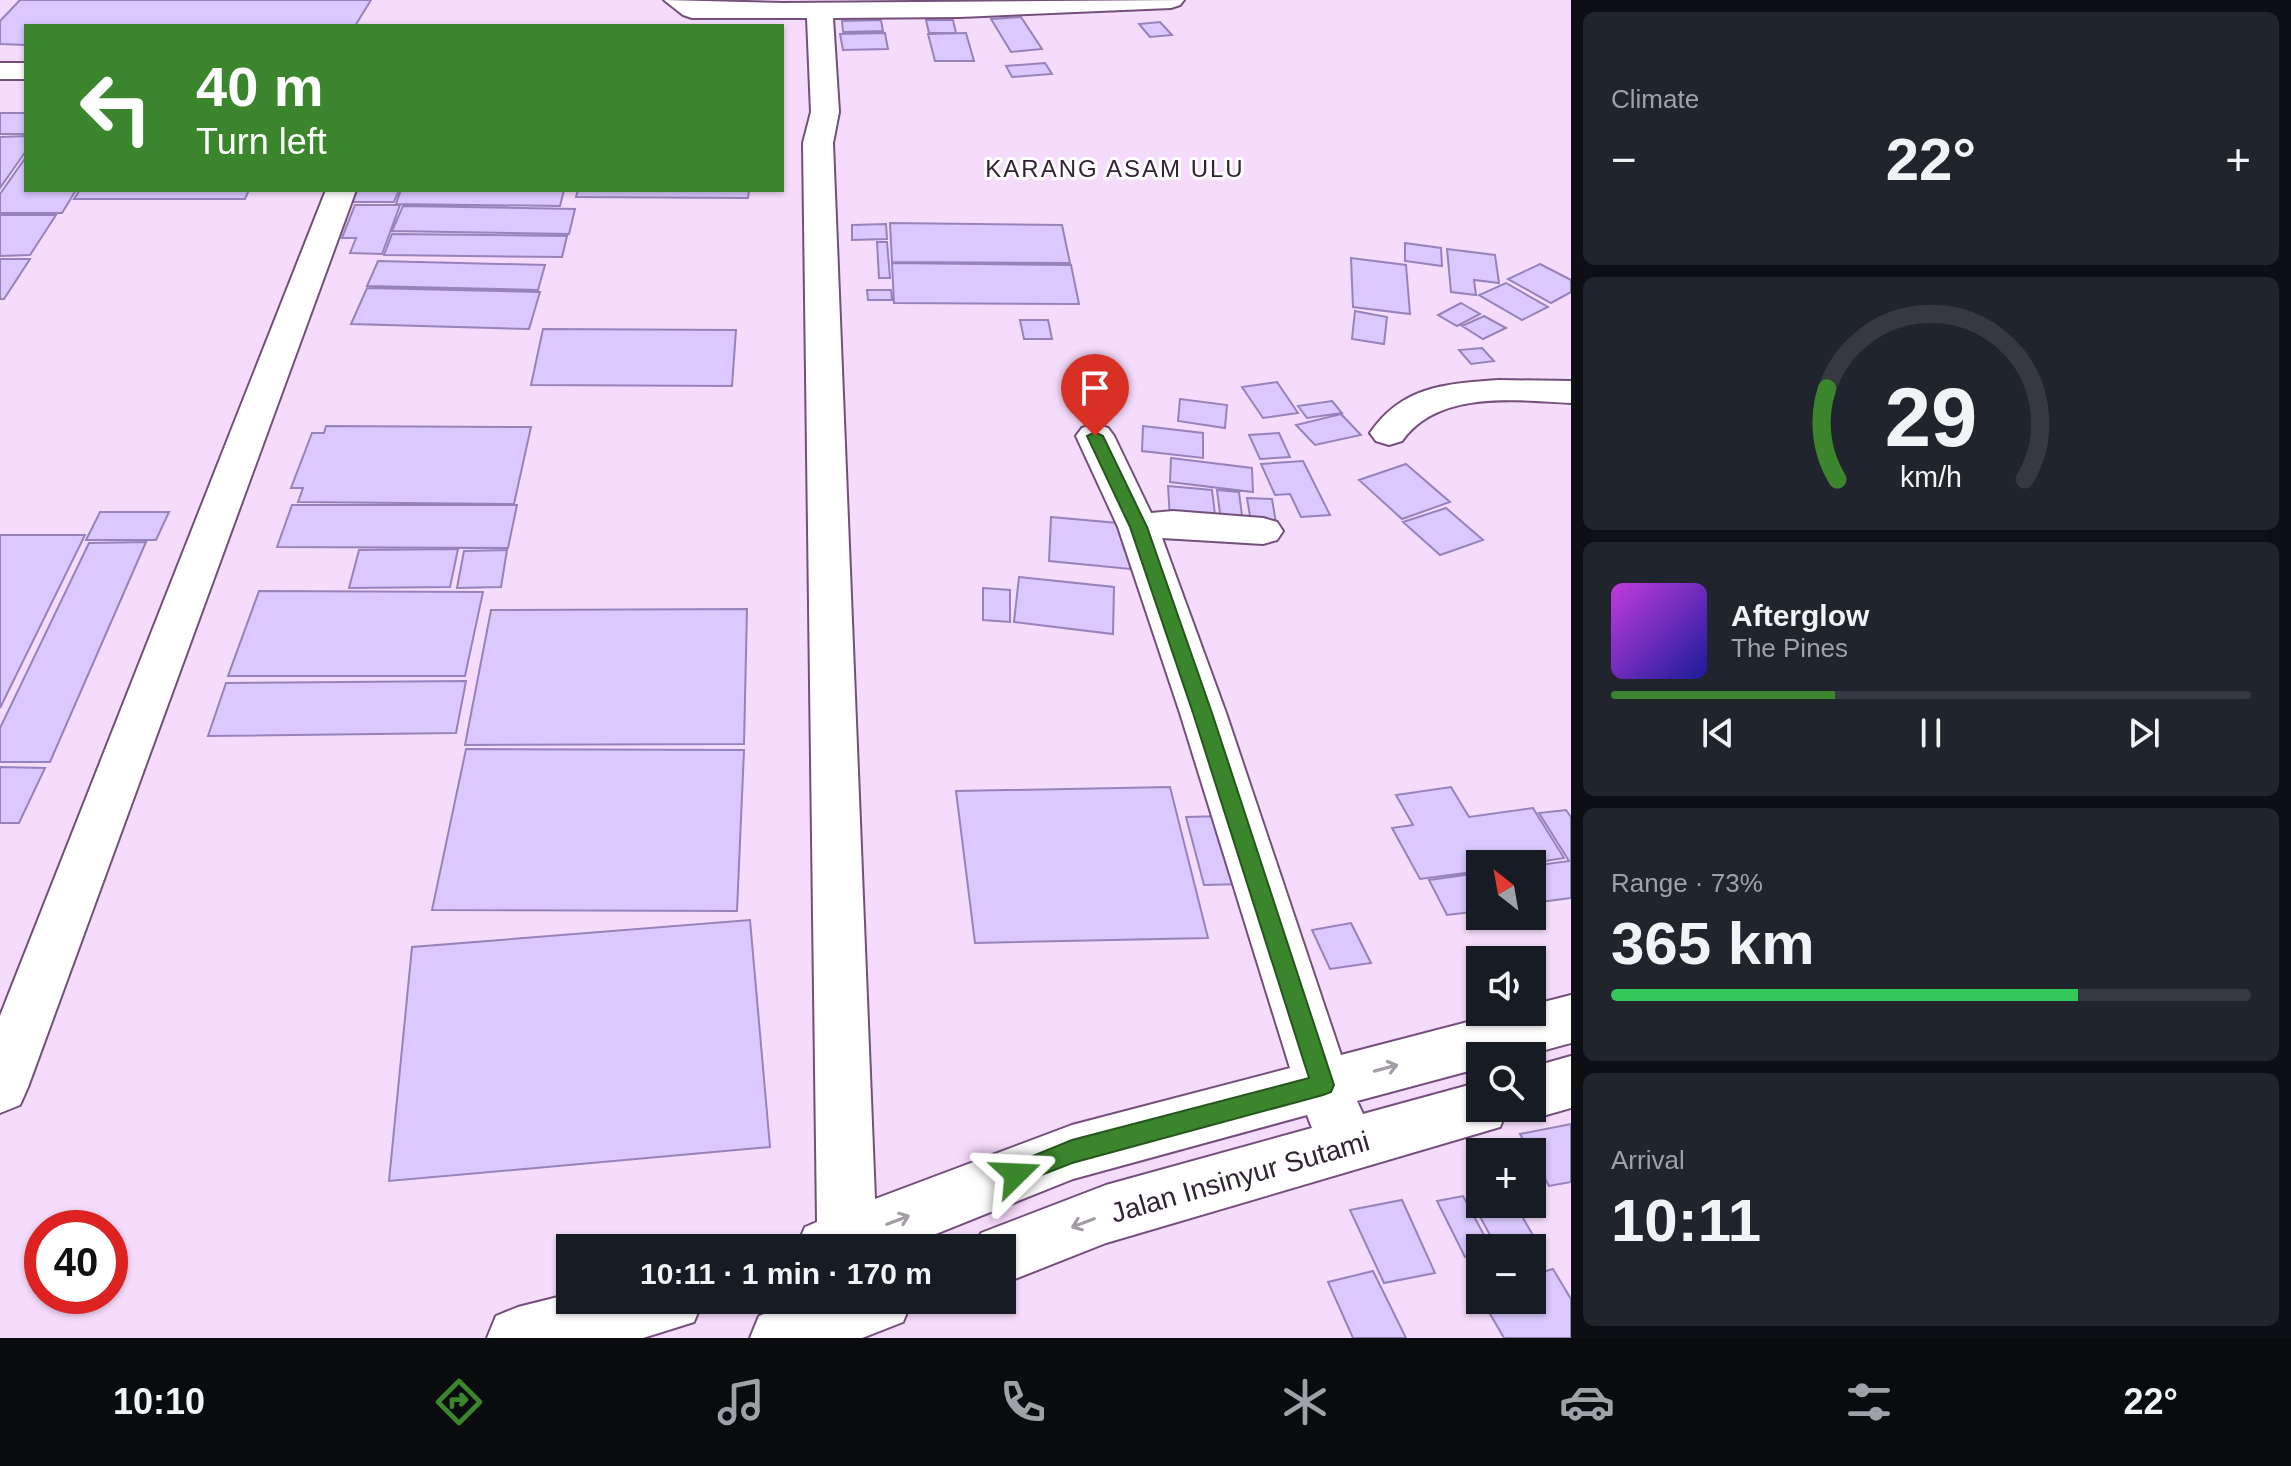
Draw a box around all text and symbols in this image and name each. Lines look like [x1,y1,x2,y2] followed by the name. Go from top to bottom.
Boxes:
[196,55,324,118] text: 40 m
[64,56,168,160] icon: left
[1611,84,1699,114] text: Climate
[196,121,327,162] text: Turn left
[1886,126,1976,193] text: 22°
[1611,135,1637,184] text: −
[2225,135,2251,184] text: +
[985,155,1245,182] district label: KARANG ASAM ULU
[1061,354,1129,436] pin
[1073,366,1117,410] icon: arrive
[1885,370,1977,463] text: 29
[1900,461,1962,493] text: km/h
[1731,599,1869,632] text: Afterglow
[1731,633,1848,663] text: The Pines
[1696,711,1740,755] icon: previous
[1909,711,1953,755] icon: pause
[2122,711,2166,755] icon: next
[1466,850,1546,930] north arrow
[1466,850,1546,1314] map controls
[1611,868,1763,898] text: Range · 73%
[1611,910,1815,977] text: 365 km
[1466,946,1546,1026] button: sound
[1466,1042,1546,1122] button: search
[1373,1059,1399,1074] one-way arrow
[1107,1125,1373,1229] street label: Jalan Insinyur Sutami
[974,1132,1058,1216] position arrow
[1466,1138,1546,1218] button: +
[1611,1145,1685,1175] text: Arrival
[1611,1187,1761,1254] text: 10:11
[24,1210,128,1314] speed limit sign: 40
[885,1212,910,1226] one-way arrow
[1071,1217,1095,1231] one-way arrow
[1466,1234,1546,1314] button: −
[640,1257,932,1290] text: 10:11 · 1 min · 170 m
[431,1374,487,1430] icon: directions
[713,1374,769,1430] icon: music
[995,1374,1051,1430] icon: phone
[1277,1374,1333,1430] icon: climate
[1559,1374,1615,1430] icon: car
[1841,1374,1897,1430] icon: filters
[113,1381,205,1422] text: 10:10
[2123,1381,2178,1422] text: 22°

